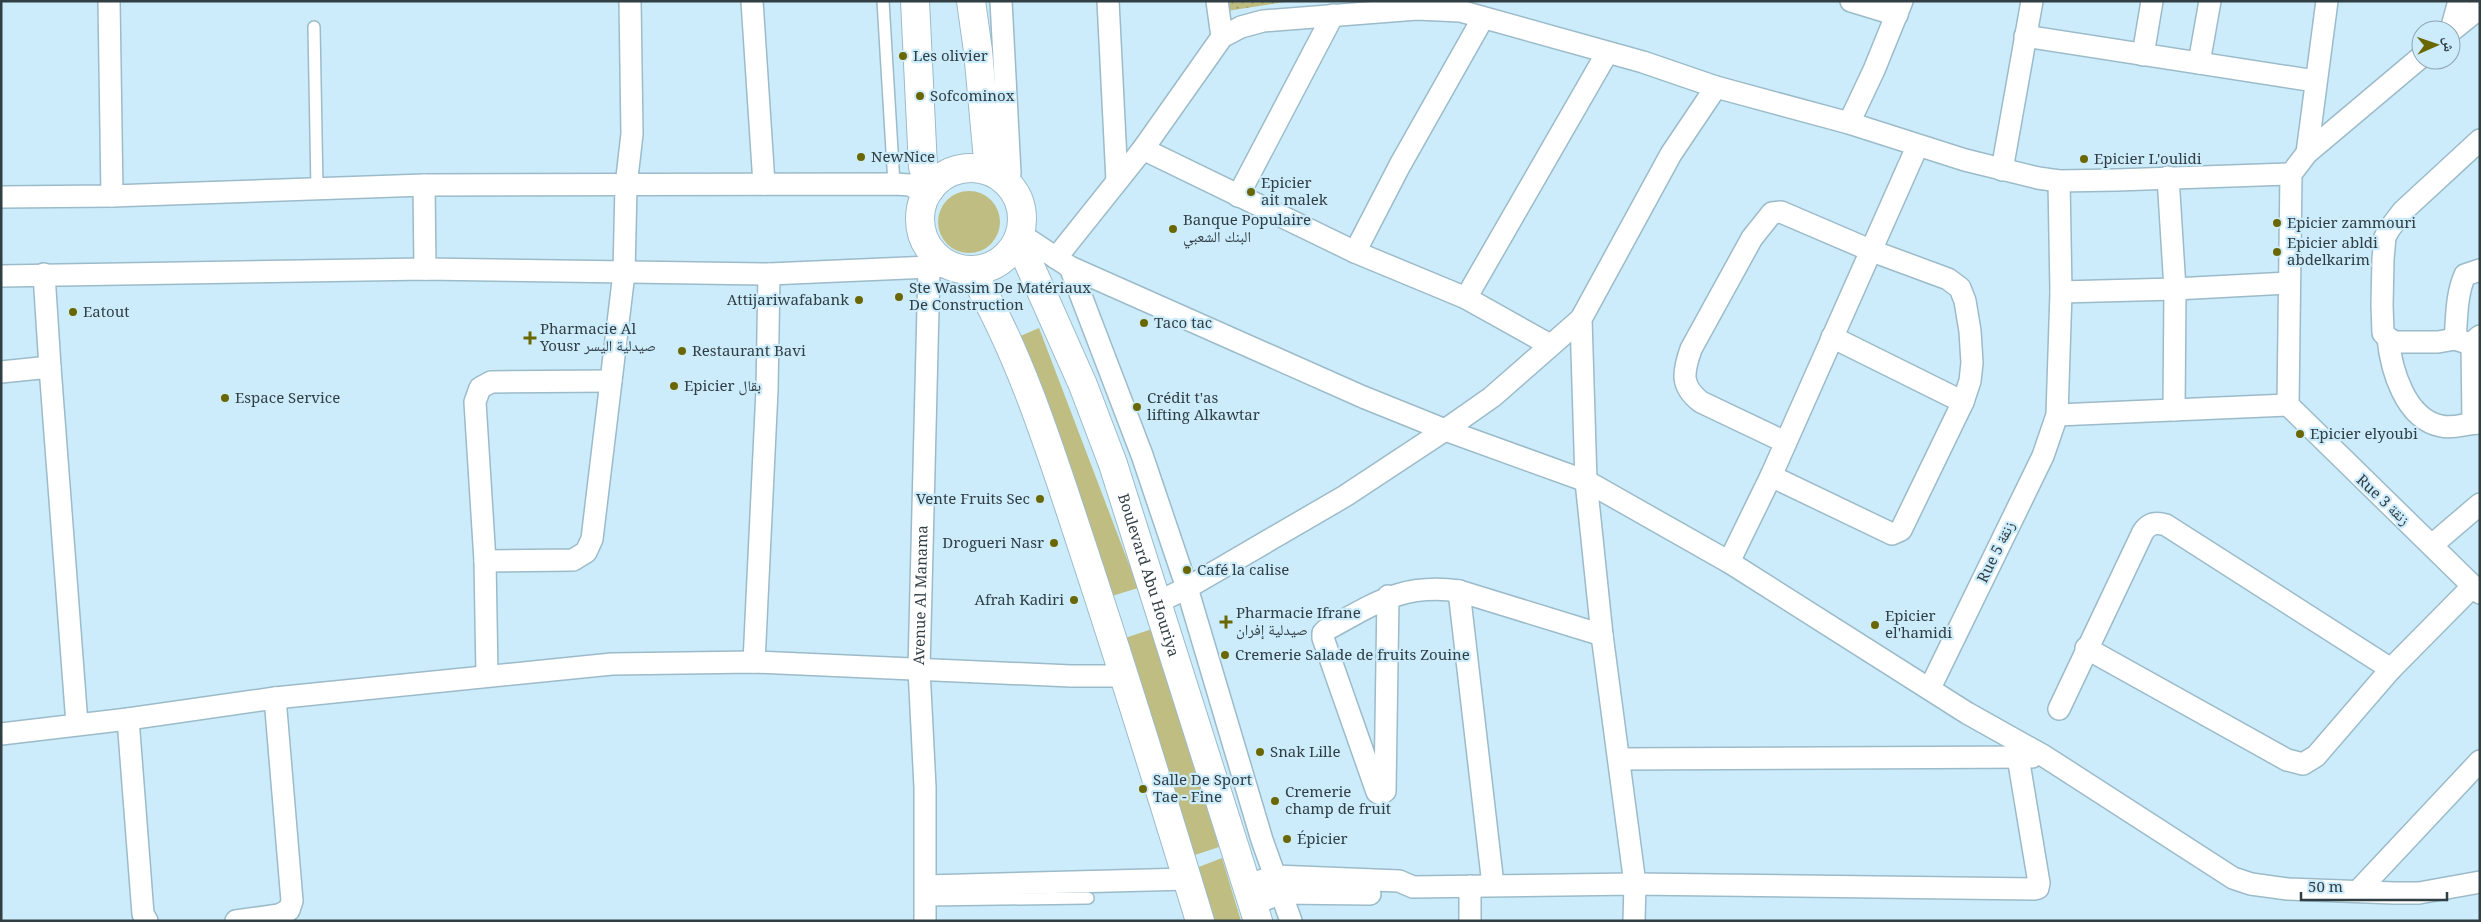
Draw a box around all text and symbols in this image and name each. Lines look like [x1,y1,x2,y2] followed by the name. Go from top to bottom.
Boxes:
[2411,20,2461,70] north arrow
[2440,37,2459,52] text: ش
[913,45,988,65] place label: Les olivier
[897,50,909,62] marker: Les olivier
[930,85,1015,105] place label: Sofcominox
[914,90,926,102] marker: Sofcominox
[871,146,935,166] place label: NewNice
[2094,148,2202,168] place label: Epicier L'oulidi
[855,151,867,163] marker: NewNice
[2078,153,2090,165] marker: Epicier L'oulidi
[1261,172,1328,209] place label: Epicier ait malek
[1245,186,1257,198] marker: Epicier ait malek
[1183,209,1311,249] place label: Banque Populaire البنك الشعبي
[2287,212,2416,232] place label: Epicier zammouri
[2271,217,2283,229] marker: Epicier zammouri
[1167,223,1179,235] marker: Banque Populaire البنك الشعبي
[2287,232,2378,269] place label: Epicier abldi abdelkarim
[2271,246,2283,258] marker: Epicier abldi abdelkarim
[909,277,1091,314] place label: Ste Wassim De Matériaux De Construction
[727,289,849,309] place label: Attijariwafabank
[893,291,905,303] marker: Ste Wassim De Matériaux De Construction
[853,294,865,306] marker: Attijariwafabank
[83,301,130,321] place label: Eatout
[67,306,79,318] marker: Eatout
[1154,312,1212,332] place label: Taco tac
[1138,317,1150,329] marker: Taco tac
[539,318,656,355] place label: Pharmacie Al Yousr صيدلية اليسر
[524,332,536,344] marker: Pharmacie Al Yousr صيدلية اليسر
[692,340,806,360] place label: Restaurant Bavi
[676,345,688,357] marker: Restaurant Bavi
[684,375,761,396] place label: Epicier بقال
[668,380,680,392] marker: Epicier بقال
[235,387,340,407] place label: Espace Service
[1147,387,1260,424] place label: Crédit t'as lifting Alkawtar
[219,392,231,404] marker: Espace Service
[1131,401,1143,413] marker: Crédit t'as lifting Alkawtar
[2310,423,2418,443] place label: Epicier elyoubi
[2294,428,2306,440] marker: Epicier elyoubi
[2353,469,2415,529] street label: Rue 3 زنقة
[916,488,1030,508] place label: Vente Fruits Sec
[1114,491,1185,659] street label: Boulevard Abu Houriya
[1034,493,1046,505] marker: Vente Fruits Sec
[1972,517,2019,586] street label: Rue 5 زنقة
[908,525,932,665] street label: Avenue Al Manama
[942,532,1044,552] place label: Drogueri Nasr
[1048,537,1060,549] marker: Drogueri Nasr
[1197,559,1289,579] place label: Café la calise
[1181,564,1193,576] marker: Café la calise
[974,589,1064,609] place label: Afrah Kadiri
[1068,594,1080,606] marker: Afrah Kadiri
[1236,602,1361,640] place label: Pharmacie Ifrane صيدلية إفران
[1885,605,1952,642] place label: Epicier el'hamidi
[1220,616,1232,628] marker: Pharmacie Ifrane صيدلية إفران
[1869,619,1881,631] marker: Epicier el'hamidi
[1235,644,1470,664] place label: Cremerie Salade de fruits Zouine
[1219,649,1231,661] marker: Cremerie Salade de fruits Zouine
[1270,741,1340,761] place label: Snak Lille
[1254,746,1266,758] marker: Snak Lille
[1153,769,1252,806] place label: Salle De Sport Tae - Fine
[1285,781,1391,818] place label: Cremerie champ de fruit
[1137,783,1149,795] marker: Salle De Sport Tae - Fine
[1269,795,1281,807] marker: Cremerie champ de fruit
[1297,828,1348,848] place label: Épicier
[1281,833,1293,845] marker: Épicier
[2301,870,2447,902] scale bar
[2308,876,2343,896] text: 50 m

